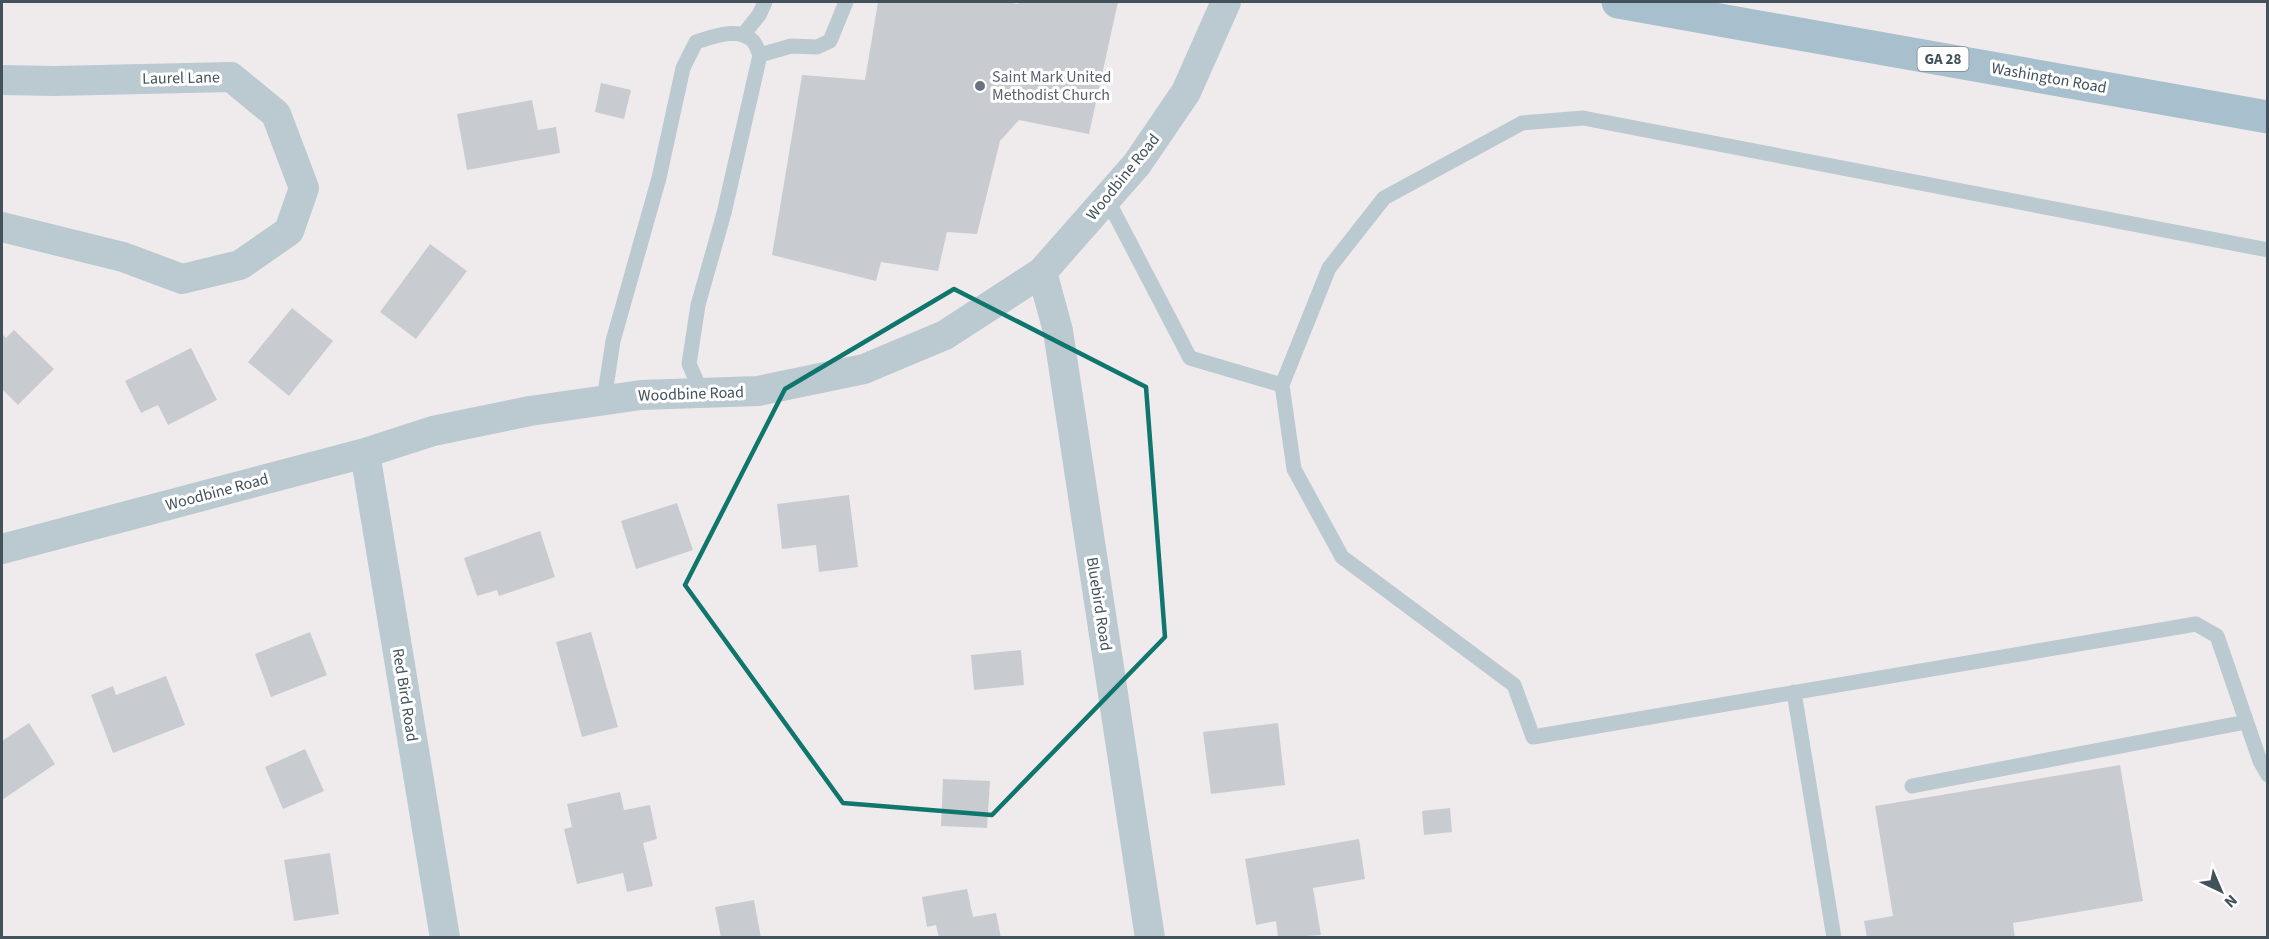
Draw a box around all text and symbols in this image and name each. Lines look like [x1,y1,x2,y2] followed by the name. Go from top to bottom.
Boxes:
[1918,47,1968,71] road number: GA 28
[1990,57,2108,99] street label: Washington Road
[142,66,220,90] street label: Laurel Lane
[992,66,1111,106] place label: Saint Mark United Methodist Church
[973,79,987,93] marker: Saint Mark United Methodist Church
[1081,129,1165,225] street label: Woodbine Road
[638,381,744,407] street label: Woodbine Road
[163,468,271,516] street label: Woodbine Road
[1081,555,1117,653] street label: Bluebird Road
[387,647,423,743] street label: Red Bird Road
[2191,861,2251,921] north arrow
[2219,889,2242,913] text: N

